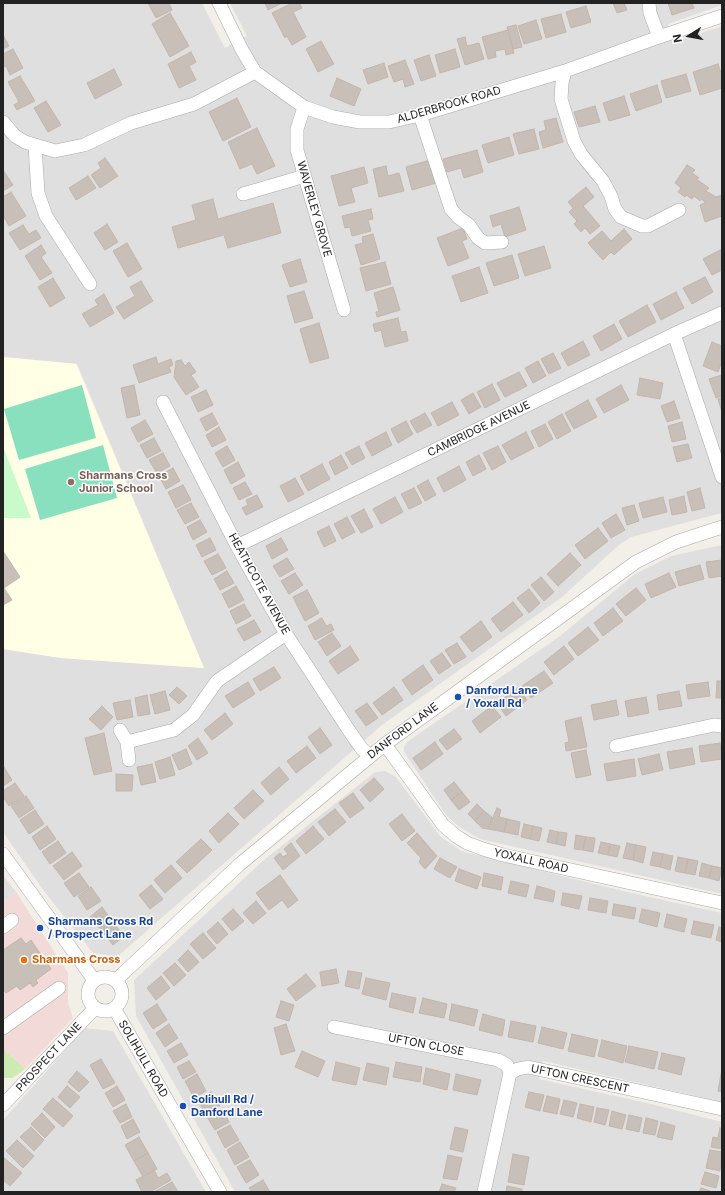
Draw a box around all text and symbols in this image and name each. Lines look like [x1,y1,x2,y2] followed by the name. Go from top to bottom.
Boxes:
[669,16,709,56] north arrow
[670,33,685,44] text: N
[395,84,503,126] street label: ALDERBROOK ROAD
[294,159,334,259] street label: WAVERLEY GROVE
[426,398,532,460] street label: CAMBRIDGE AVENUE
[79,469,167,495] place label: Sharmans Cross Junior School
[66,477,76,487] marker: Sharmans Cross Junior School
[226,531,292,637] street label: HEATHCOTE AVENUE
[466,684,538,710] place label: Danford Lane / Yoxall Rd
[453,692,463,702] marker: Danford Lane / Yoxall Rd
[365,700,441,762] street label: DANFORD LANE
[492,846,570,876] street label: YOXALL ROAD
[48,915,153,941] place label: Sharmans Cross Rd / Prospect Lane
[35,923,45,933] marker: Sharmans Cross Rd / Prospect Lane
[32,953,120,967] place label: Sharmans Cross
[19,955,29,965] marker: Sharmans Cross
[115,1018,171,1100] street label: SOLIHULL ROAD
[13,1020,85,1094] street label: PROSPECT LANE
[387,1031,465,1059] street label: UFTON CLOSE
[530,1062,630,1096] street label: UFTON CRESCENT
[191,1093,263,1119] place label: Solihull Rd / Danford Lane
[178,1101,188,1111] marker: Solihull Rd / Danford Lane

